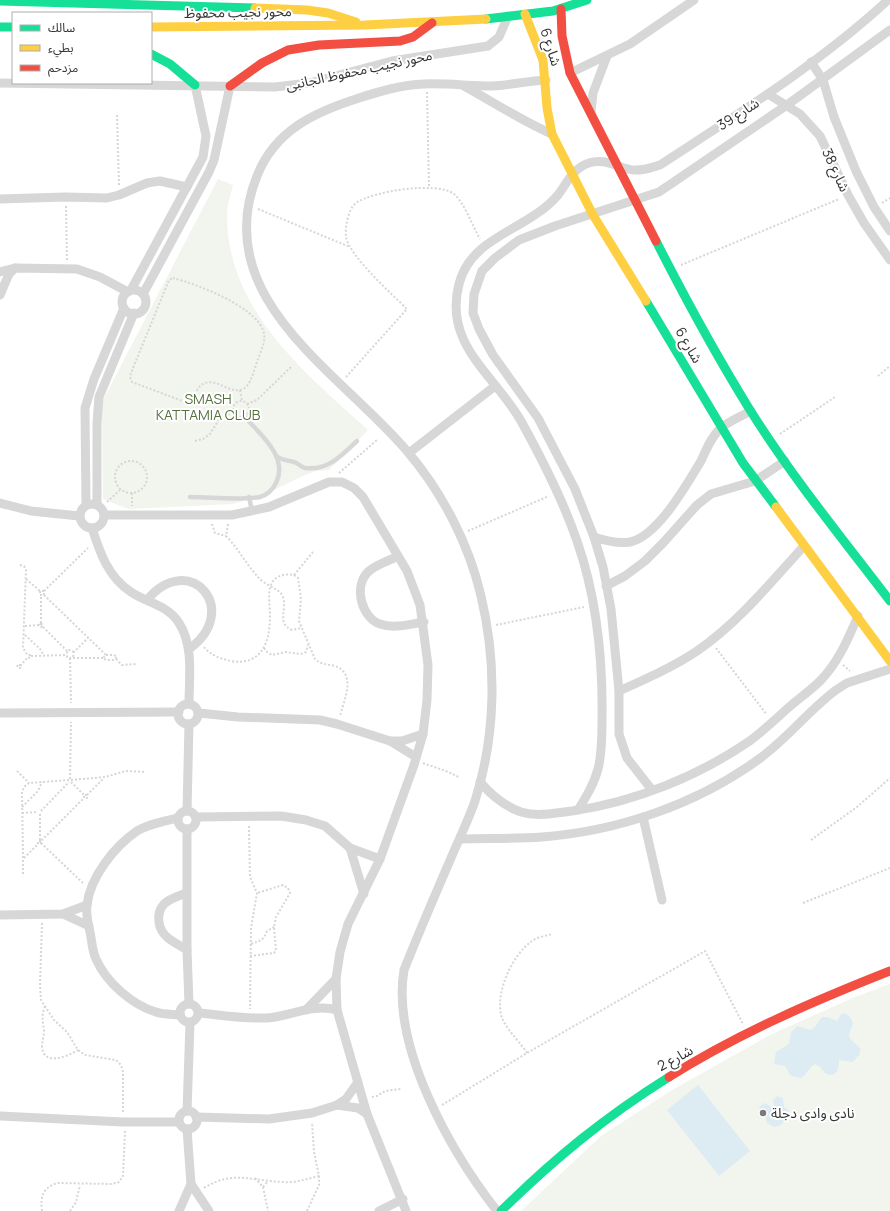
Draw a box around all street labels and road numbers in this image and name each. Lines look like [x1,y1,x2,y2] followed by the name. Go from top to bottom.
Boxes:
[184,1,292,22] street label: محور نجيب محفوظ
[535,25,567,69] street label: شارع 6
[284,45,434,94] street label: محور نجيب محفوظ الجانبى
[713,93,764,136] street label: شارع 39
[816,145,855,195] street label: شارع 38
[670,323,707,367] street label: شارع 6
[653,1040,697,1077] street label: شارع 2

